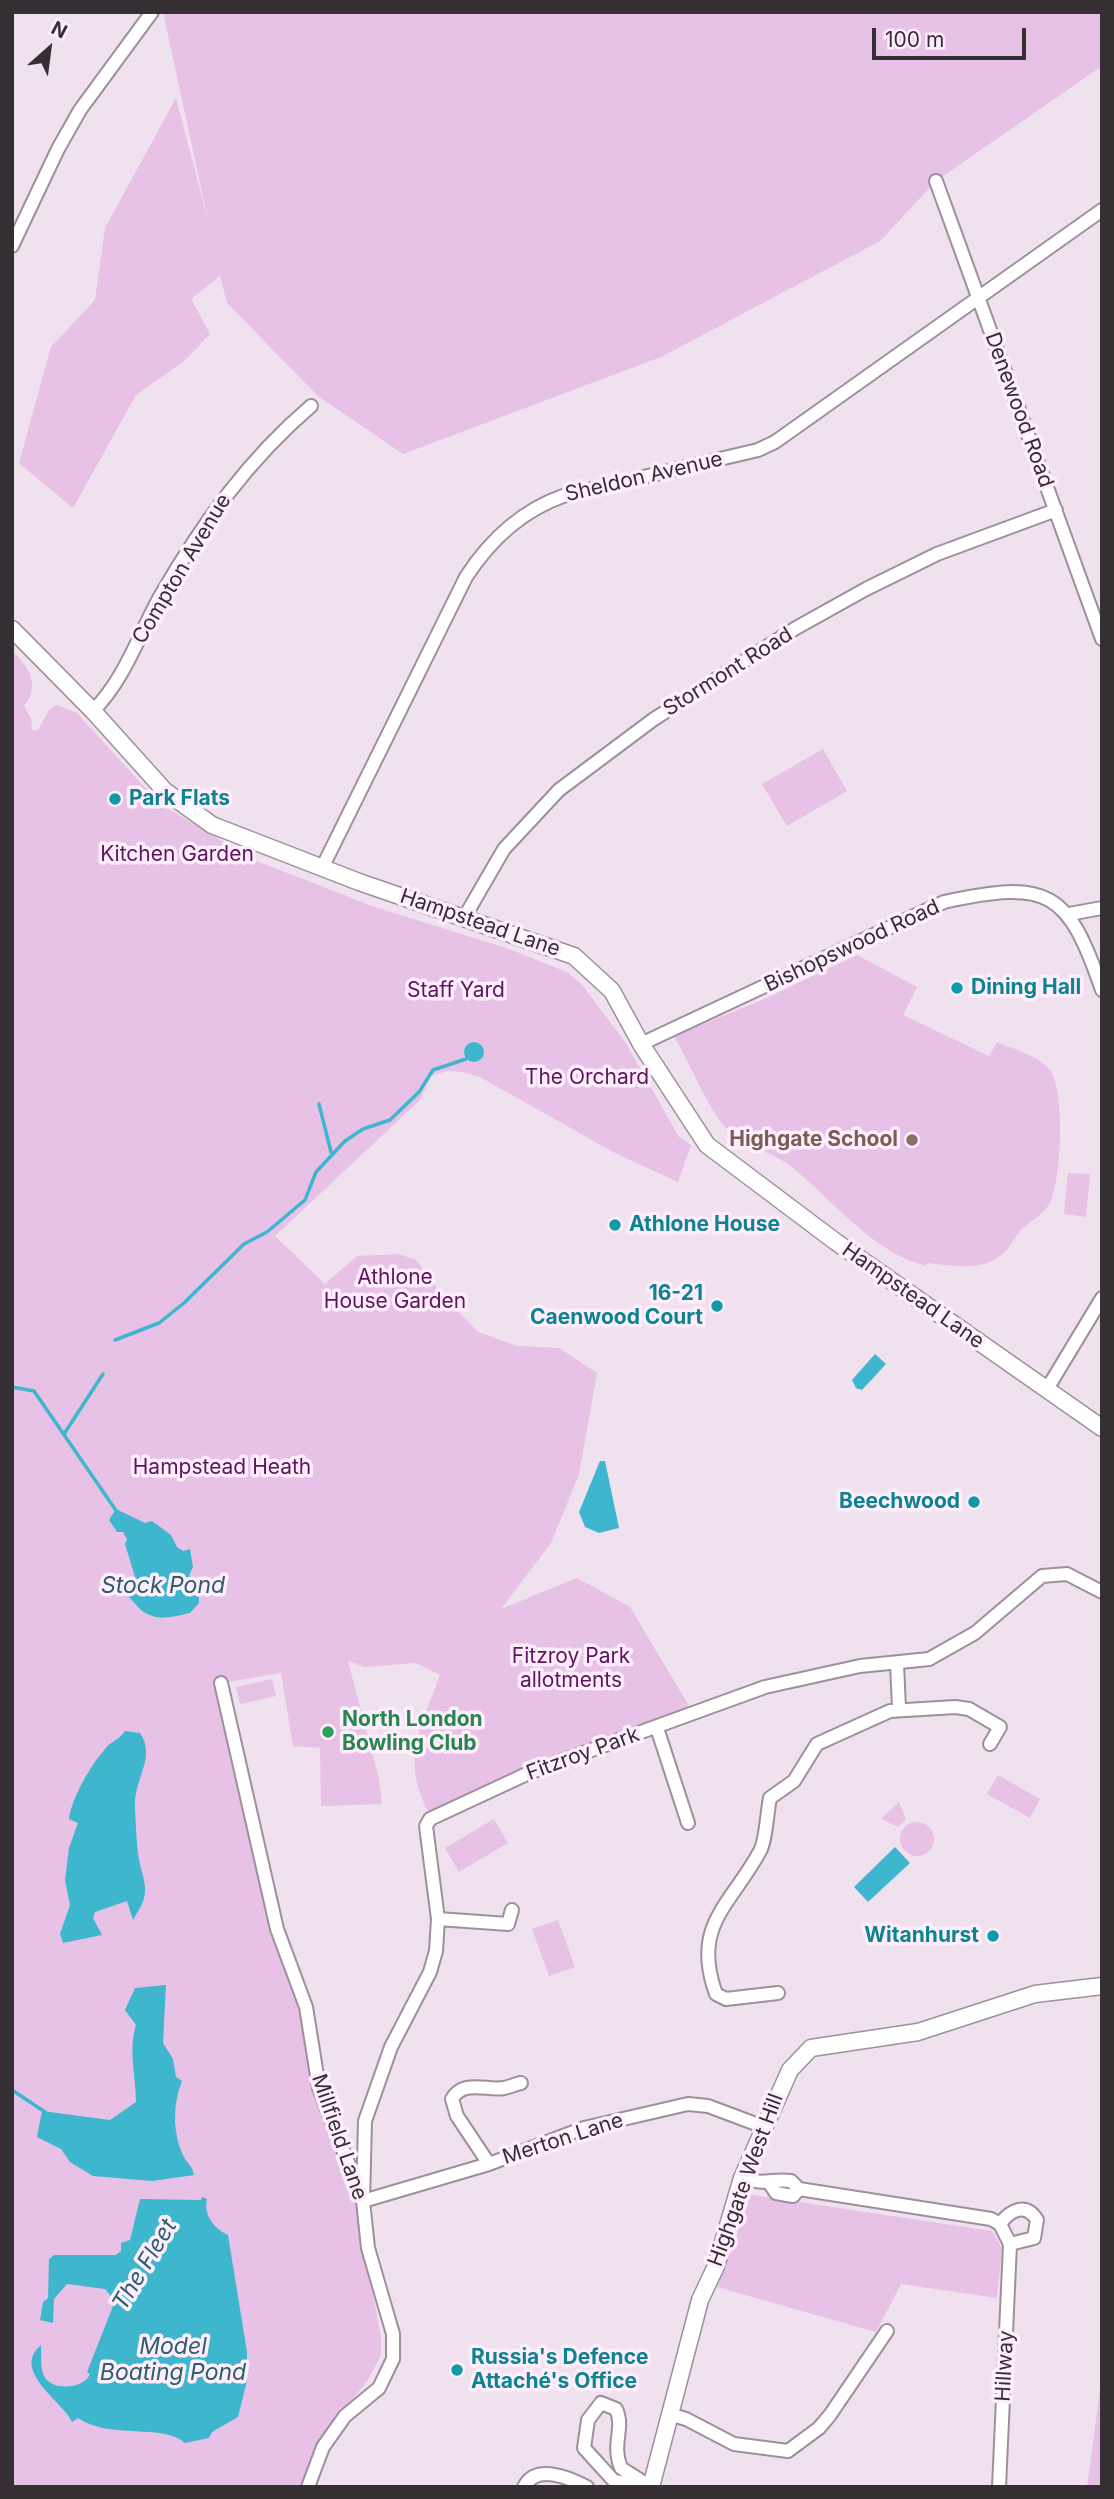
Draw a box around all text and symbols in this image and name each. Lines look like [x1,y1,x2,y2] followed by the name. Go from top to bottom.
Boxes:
[14,14,84,84] north arrow
[876,14,1030,58] scale bar
[47,16,71,44] text: N
[885,27,944,52] text: 100 m
[979,329,1059,491] street label: Denewood Road
[563,447,725,507] street label: Sheldon Avenue
[127,489,237,649] street label: Compton Avenue
[659,622,797,722] street label: Stormont Road
[129,786,230,812] place label: Park Flats
[107,791,123,807] marker: Park Flats
[100,842,254,868] park label: Kitchen Garden
[397,884,563,962] street label: Hampstead Lane
[760,894,944,998] street label: Bishopswood Road
[971,975,1081,1001] place label: Dining Hall
[407,978,505,1004] park label: Staff Yard
[949,980,965,996] marker: Dining Hall
[525,1065,649,1091] park label: The Orchard
[729,1127,898,1153] place label: Highgate School
[904,1132,920,1148] marker: Highgate School
[629,1212,780,1238] place label: Athlone House
[607,1217,623,1233] marker: Athlone House
[837,1238,989,1354] street label: Hampstead Lane
[324,1265,466,1315] park label: Athlone House Garden
[530,1281,703,1331] place label: 16-21 Caenwood Court
[709,1298,725,1314] marker: 16-21 Caenwood Court
[133,1455,311,1481] park label: Hampstead Heath
[839,1489,960,1515] place label: Beechwood
[966,1494,982,1510] marker: Beechwood
[101,1572,225,1600] water label: Stock Pond
[512,1644,630,1694] park label: Fitzroy Park allotments
[342,1707,483,1757] place label: North London Bowling Club
[523,1722,643,1786] street label: Fitzroy Park
[320,1724,336,1740] marker: North London Bowling Club
[864,1923,979,1949] place label: Witanhurst
[985,1928,1001,1944] marker: Witanhurst
[306,2071,372,2203] street label: Millfield Lane
[703,2090,789,2270] street label: Highgate West Hill
[500,2108,626,2170] street label: Merton Lane
[107,2214,183,2316] water label: The Fleet
[991,2330,1019,2402] street label: Hillway
[100,2333,246,2387] water label: Model Boating Pond
[471,2345,649,2395] place label: Russia's Defence Attaché's Office
[449,2362,465,2378] marker: Russia's Defence Attaché's Office

